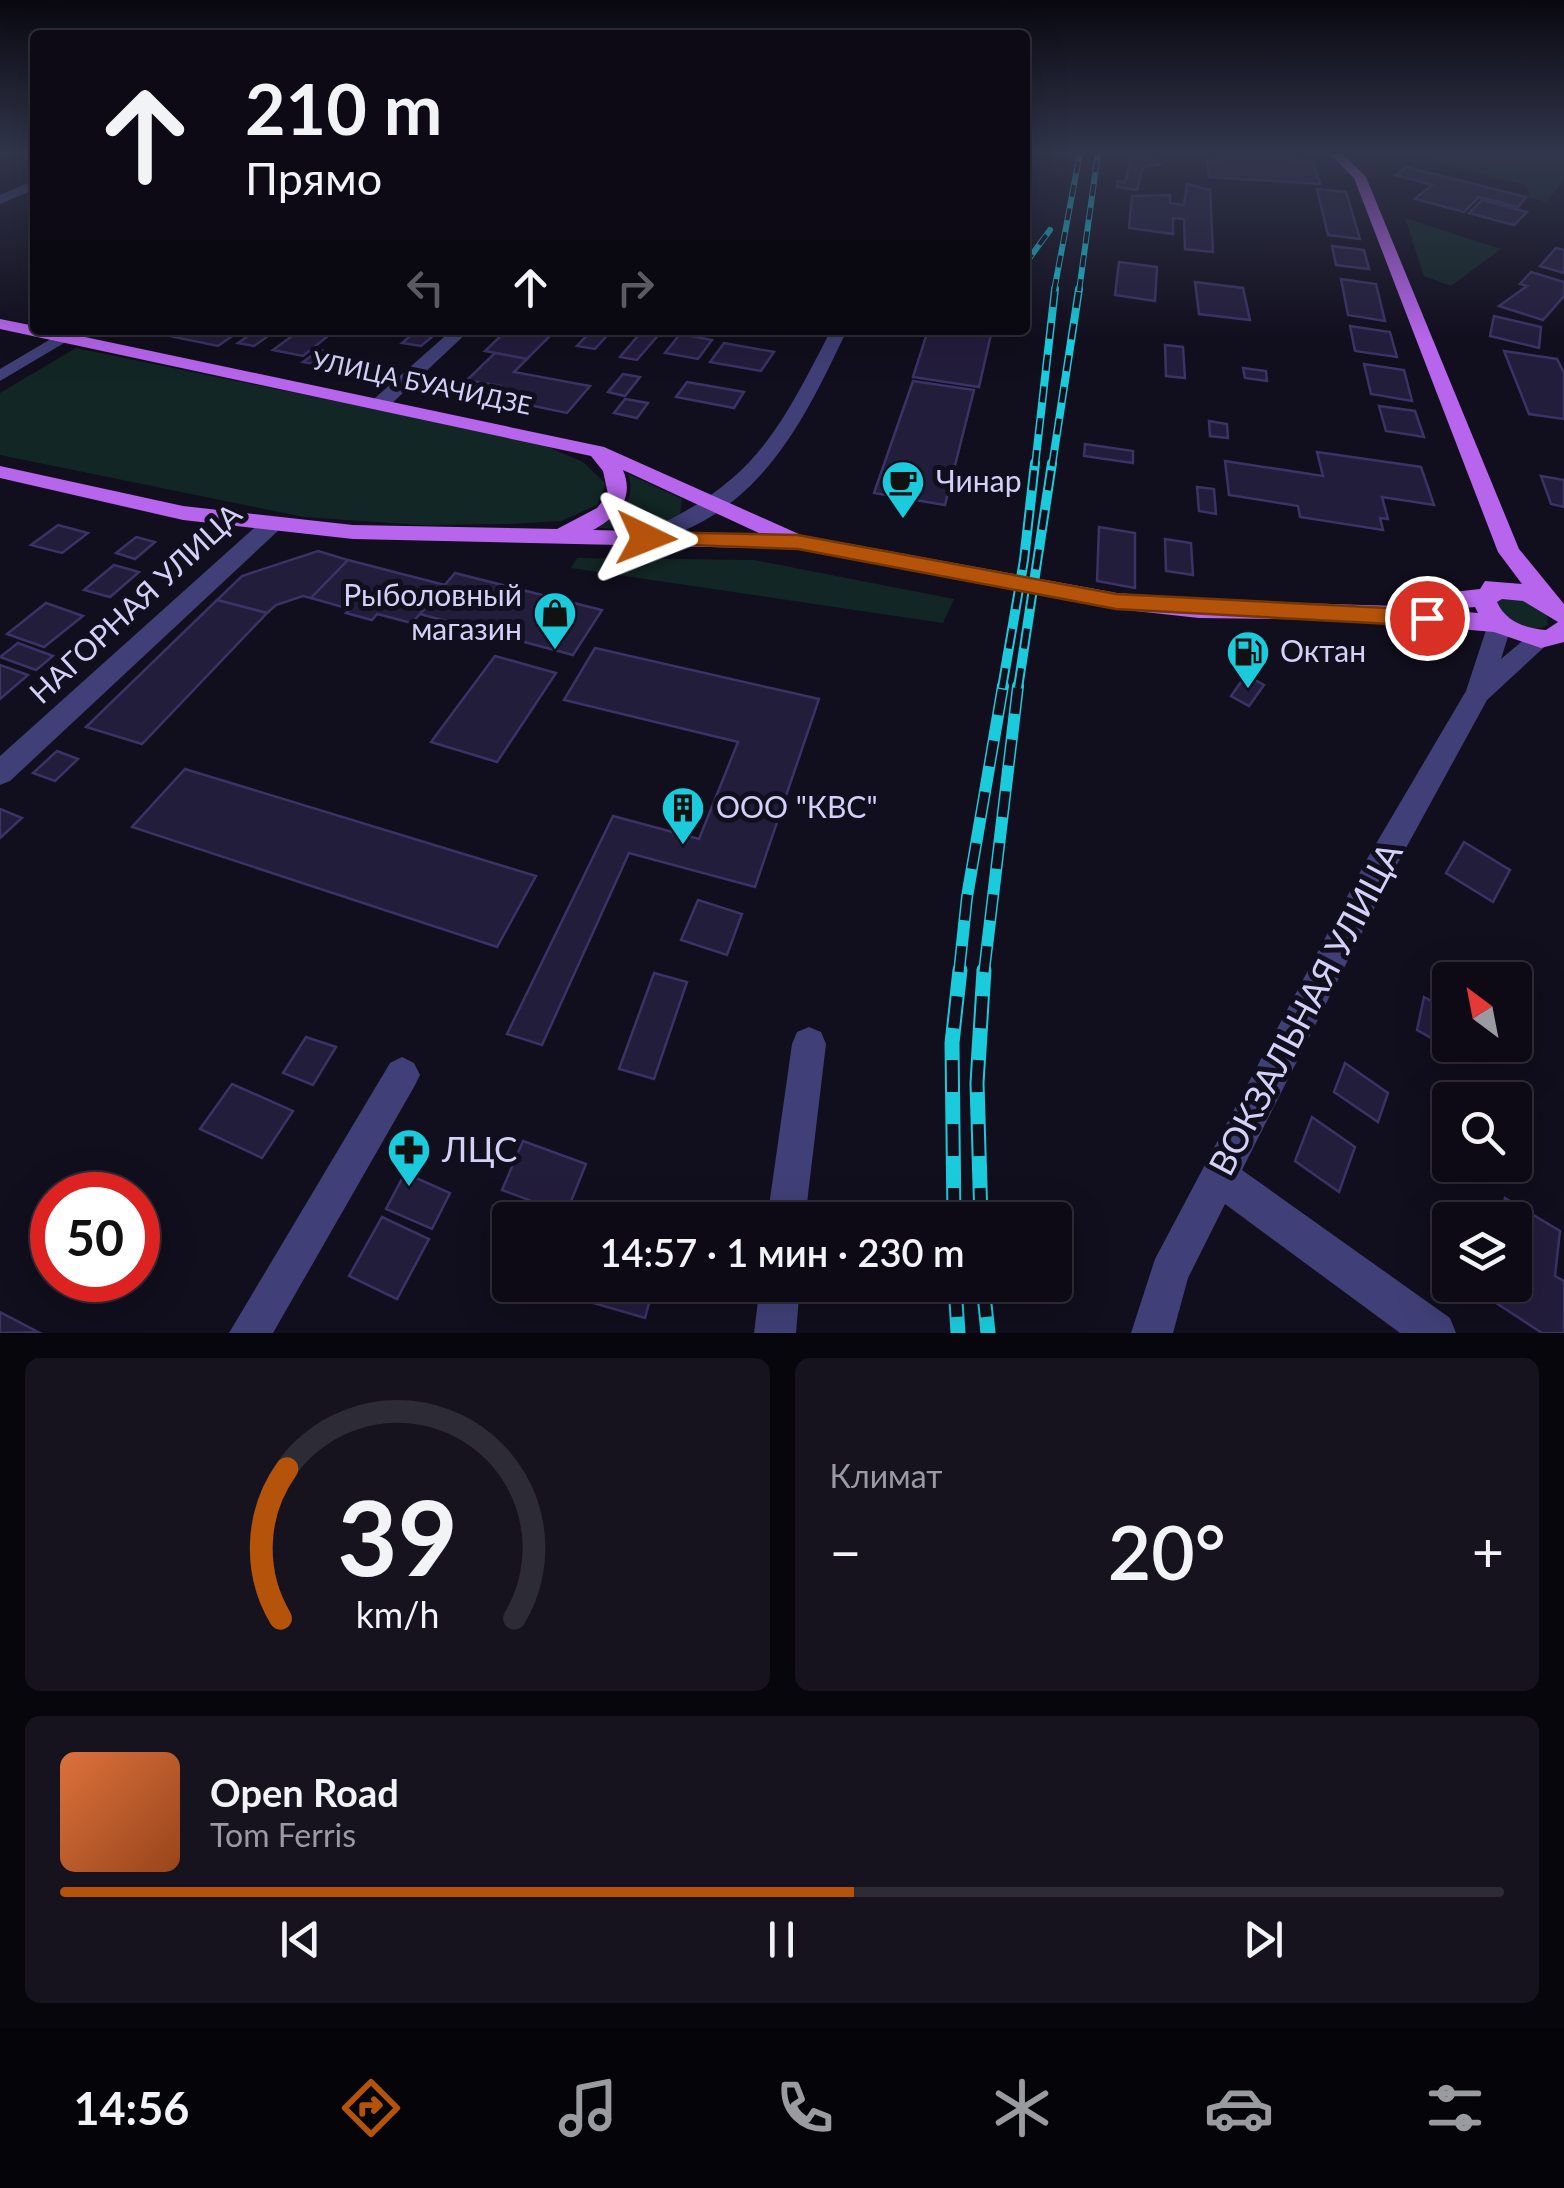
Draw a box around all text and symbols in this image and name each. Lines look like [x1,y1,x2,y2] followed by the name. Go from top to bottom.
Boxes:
[245,66,442,150] text: 210 m
[80,70,210,200] icon: ahead
[245,151,382,205] text: Прямо
[398,260,453,315] icon: left
[503,260,558,315] icon: ahead
[608,260,663,315] icon: right
[310,344,535,420] street label: УЛИЦА БУАЧИДЗЕ
[880,459,926,520] cafe icon: Чинар
[936,462,1021,498] place label: Чинар
[594,486,698,590] position arrow
[21,495,249,710] street label: НАГОРНАЯ УЛИЦА
[343,576,522,646] place label: Рыболовный магазин
[1385,576,1470,661] pin
[532,590,578,651] shop icon: Рыболовный магазин
[1400,591,1455,646] icon: arrive
[1225,629,1271,690] fuel station icon: Октан
[1280,632,1366,668] place label: Октан
[660,785,706,846] building icon: ООО "КВС"
[716,788,878,824] place label: ООО "КВС"
[1199,834,1410,1181] street label: ВОКЗАЛЬНАЯ УЛИЦА
[1432,962,1532,1062] north arrow
[1432,962,1532,1302] map controls
[1432,1082,1532,1182] button: search
[386,1127,432,1188] pharmacy icon: ЛЦС
[441,1127,517,1169] place label: ЛЦС
[30,1172,160,1302] speed limit sign: 50
[1432,1202,1532,1302] button: layers
[599,1229,965,1275] text: 14:57 · 1 мин · 230 m
[830,1456,942,1495] text: Климат
[337,1473,458,1598] text: 39
[1108,1506,1226,1596] text: 20°
[830,1518,861,1584] text: −
[1472,1518,1504,1584] text: +
[355,1593,439,1636] text: km/h
[210,1769,399,1815] text: Open Road
[210,1815,356,1854] text: Tom Ferris
[273,1912,328,1967] icon: previous
[754,1912,809,1967] icon: pause
[1236,1912,1291,1967] icon: next
[336,2073,406,2143] icon: directions
[553,2073,623,2143] icon: music
[770,2073,840,2143] icon: phone
[987,2073,1057,2143] icon: climate
[1204,2073,1274,2143] icon: car
[1420,2073,1490,2143] icon: filters
[73,2081,189,2135] text: 14:56

